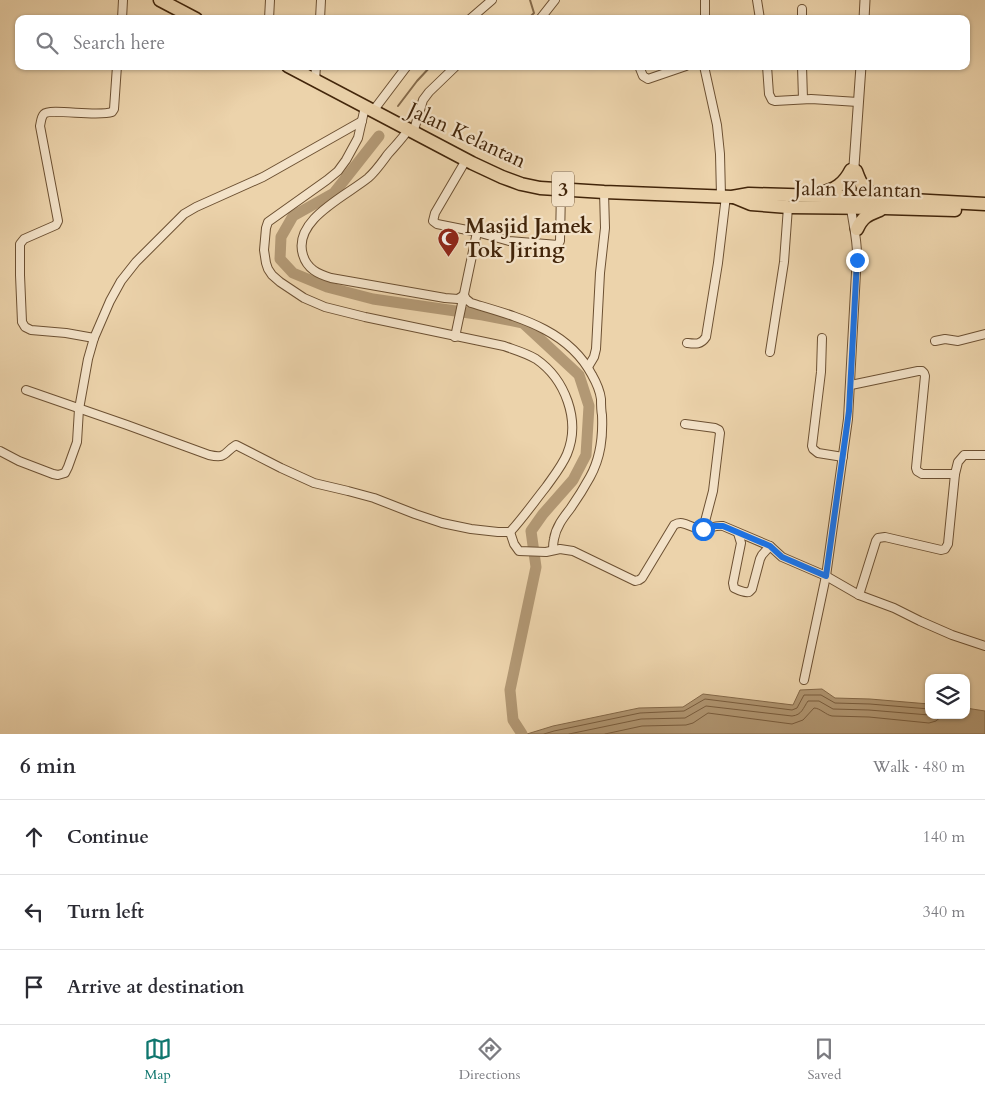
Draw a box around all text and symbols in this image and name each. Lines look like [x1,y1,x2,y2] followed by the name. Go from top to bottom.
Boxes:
[15,15,970,70] search box
[33,29,61,57] icon: search
[73,30,165,56] text: Search here
[400,94,531,176] street label: Jalan Kelantan
[552,172,574,206] road number: 3
[791,174,922,205] street label: Jalan Kelantan
[465,212,593,265] place label: Masjid Jamek Tok Jiring
[437,226,461,257] mosque icon: Masjid Jamek Tok Jiring
[846,249,869,272] route end
[692,518,715,541] route start
[925,674,970,719] map controls
[925,674,970,719] button: layers
[20,752,76,781] text: 6 min
[873,756,965,778] text: Walk · 480 m
[20,823,48,851] icon: ahead
[67,824,149,850] text: Continue
[923,826,965,848] text: 140 m
[20,898,48,926] icon: left
[67,899,144,925] text: Turn left
[923,901,965,923] text: 340 m
[20,973,48,1001] icon: arrive
[67,974,244,1000] text: Arrive at destination
[144,1035,172,1084] tab: Map
[459,1035,520,1084] tab: Directions
[807,1035,841,1084] tab: Saved

